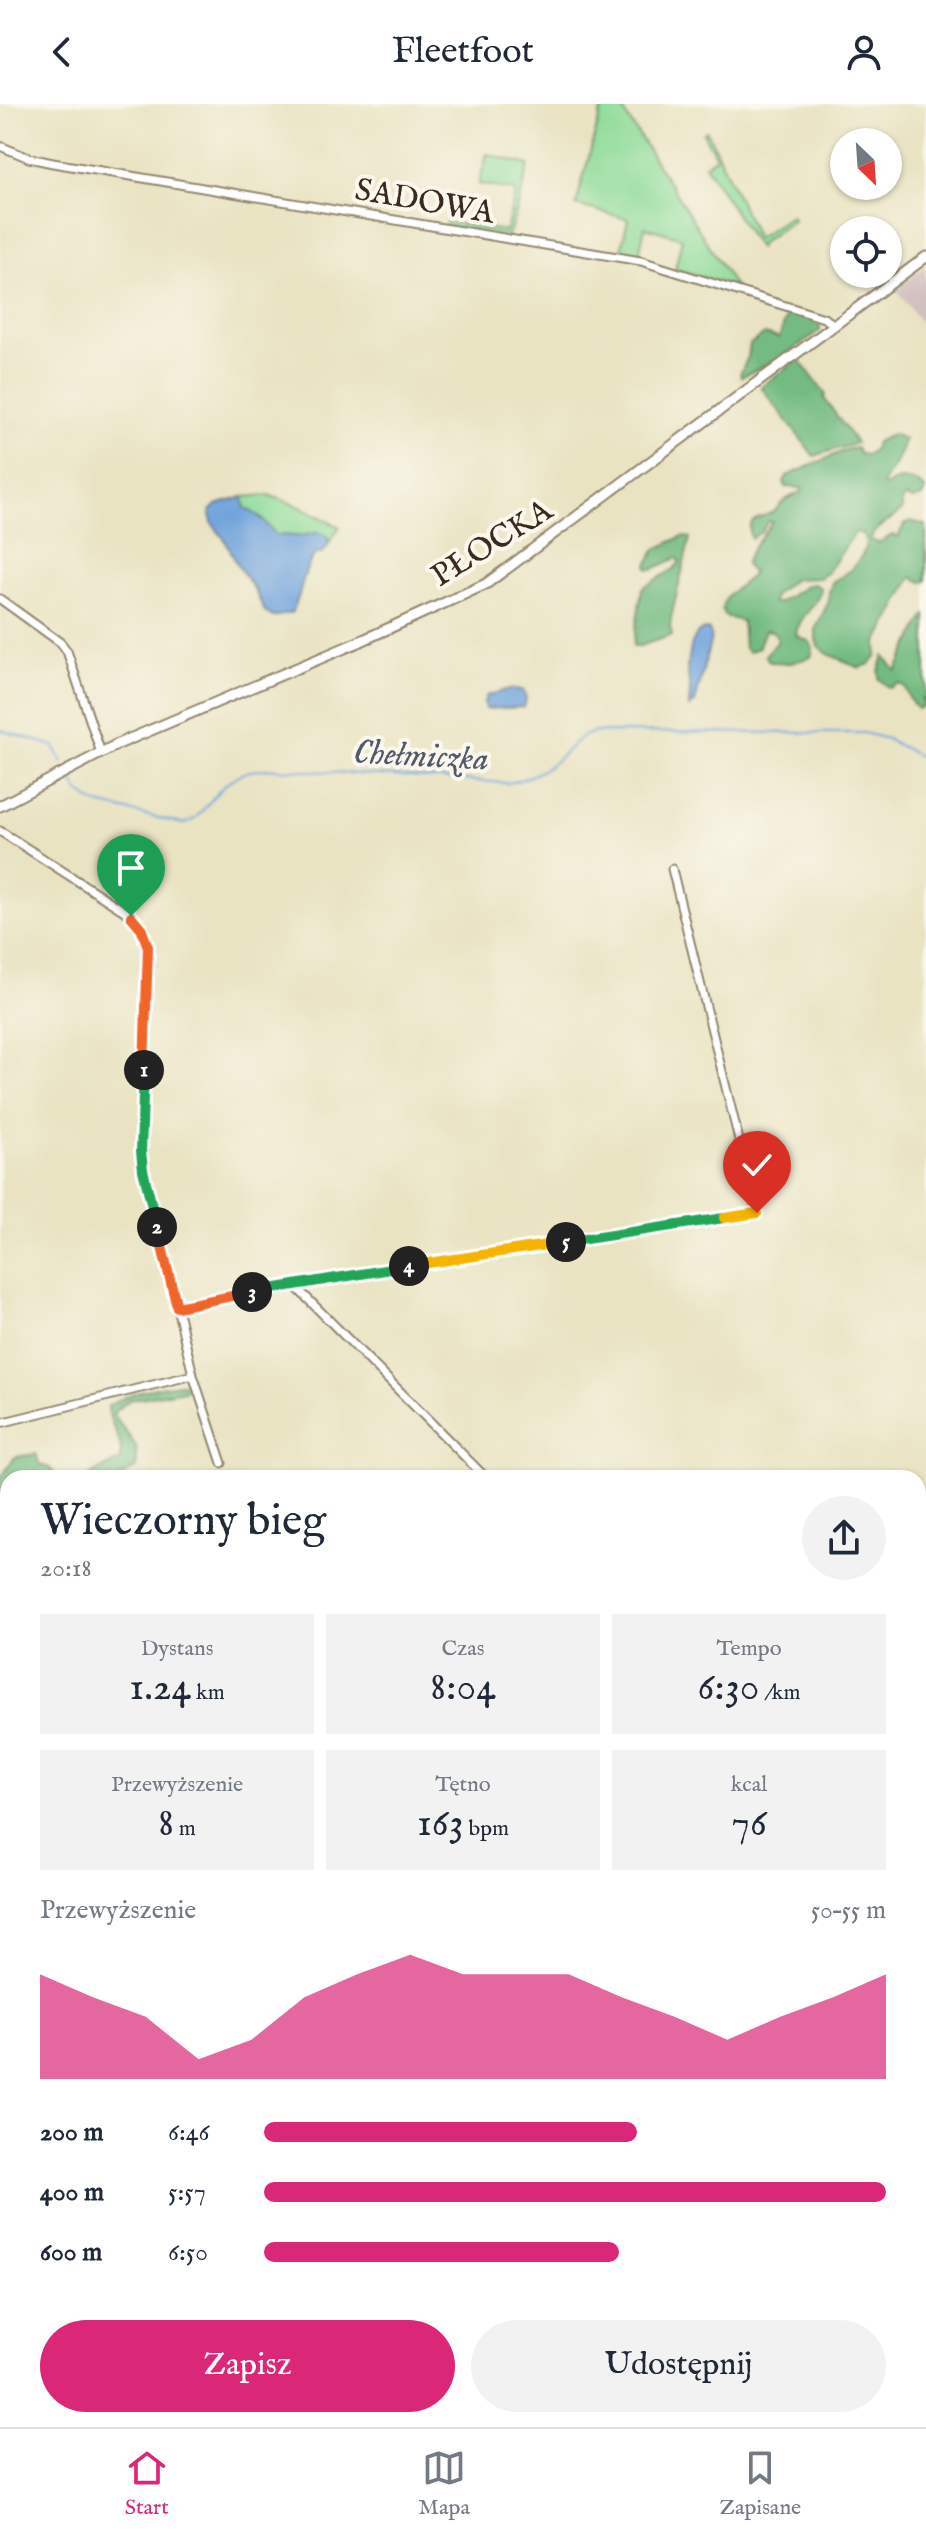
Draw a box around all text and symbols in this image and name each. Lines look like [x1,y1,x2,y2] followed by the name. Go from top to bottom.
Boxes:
[392,29,534,75] text: Fleetfoot
[40,30,84,74] icon: back
[842,30,886,74] icon: person
[830,128,902,200] north arrow
[830,128,902,288] map controls
[352,170,499,235] street label: SADOWA
[830,216,902,288] button: locate
[424,490,562,597] street label: PŁOCKA
[352,731,490,782] water label: Chełmiczka
[97,834,165,916] pin
[109,846,153,890] icon: arrive
[124,1050,164,1090] pin: 1
[140,1056,148,1084] text: 1
[723,1131,791,1213] pin
[735,1143,779,1187] icon: check
[137,1207,177,1247] pin: 2
[152,1213,162,1241] text: 2
[546,1222,586,1262] pin: 5
[562,1228,570,1256] text: 5
[389,1246,429,1286] pin: 4
[404,1252,414,1280] text: 4
[232,1272,272,1312] pin: 3
[248,1278,256,1306] text: 3
[40,1494,326,1550] text: Wieczorny bieg
[802,1496,886,1580] button: share
[40,1552,92,1585] text: 20:18
[141,1635,213,1663] text: Dystans
[442,1635,485,1663] text: Czas
[717,1635,782,1663] text: Tempo
[129,1663,191,1714] text: 1.24
[430,1663,496,1714] text: 8:04
[697,1663,759,1714] text: 6:30
[191,1679,225,1707] text: km
[759,1679,801,1707] text: /km
[111,1771,243,1799] text: Przewyższenie
[435,1771,491,1799] text: Tętno
[731,1771,767,1799] text: kcal
[158,1799,174,1850] text: 8
[417,1799,464,1850] text: 163
[731,1799,767,1850] text: 76
[174,1815,196,1843] text: m
[464,1815,509,1843] text: bpm
[40,1894,196,1927] text: Przewyższenie
[811,1894,886,1927] text: 50–55 m
[40,2116,104,2149] text: 200 m
[168,2116,210,2149] text: 6:46
[40,2176,104,2209] text: 400 m
[168,2176,206,2209] text: 5:57
[40,2236,102,2269] text: 600 m
[168,2236,208,2269] text: 6:50
[40,2320,455,2412] button: Zapisz
[471,2320,886,2412] button: Udostępnij
[125,2446,169,2522] tab: Start
[418,2446,470,2522] tab: Mapa
[719,2446,801,2522] tab: Zapisane

